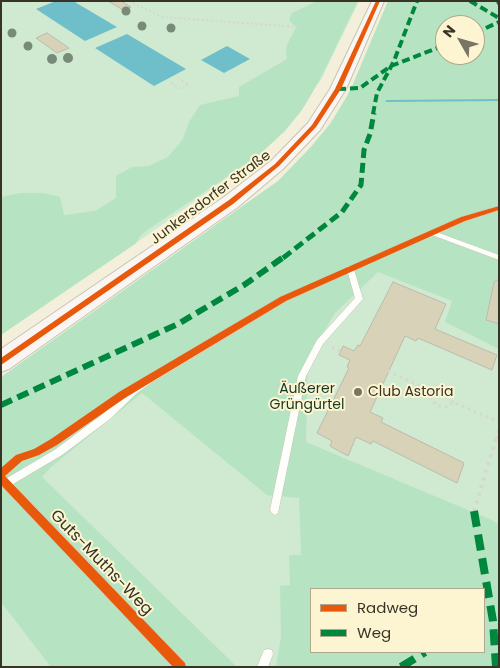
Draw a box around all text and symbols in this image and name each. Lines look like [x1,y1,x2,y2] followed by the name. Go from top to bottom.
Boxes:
[435,15,485,65] north arrow
[438,21,460,42] text: N
[148,147,274,249] street label: Junkersdorfer Straße
[270,381,344,414] park label: Äußerer Grüngürtel
[368,384,453,400] place label: Club Astoria
[352,386,364,398] marker: Club Astoria
[46,506,156,620] street label: Guts-Muths-Weg
[310,588,485,653] legend
[357,597,418,618] text: Radweg
[357,622,391,643] text: Weg

